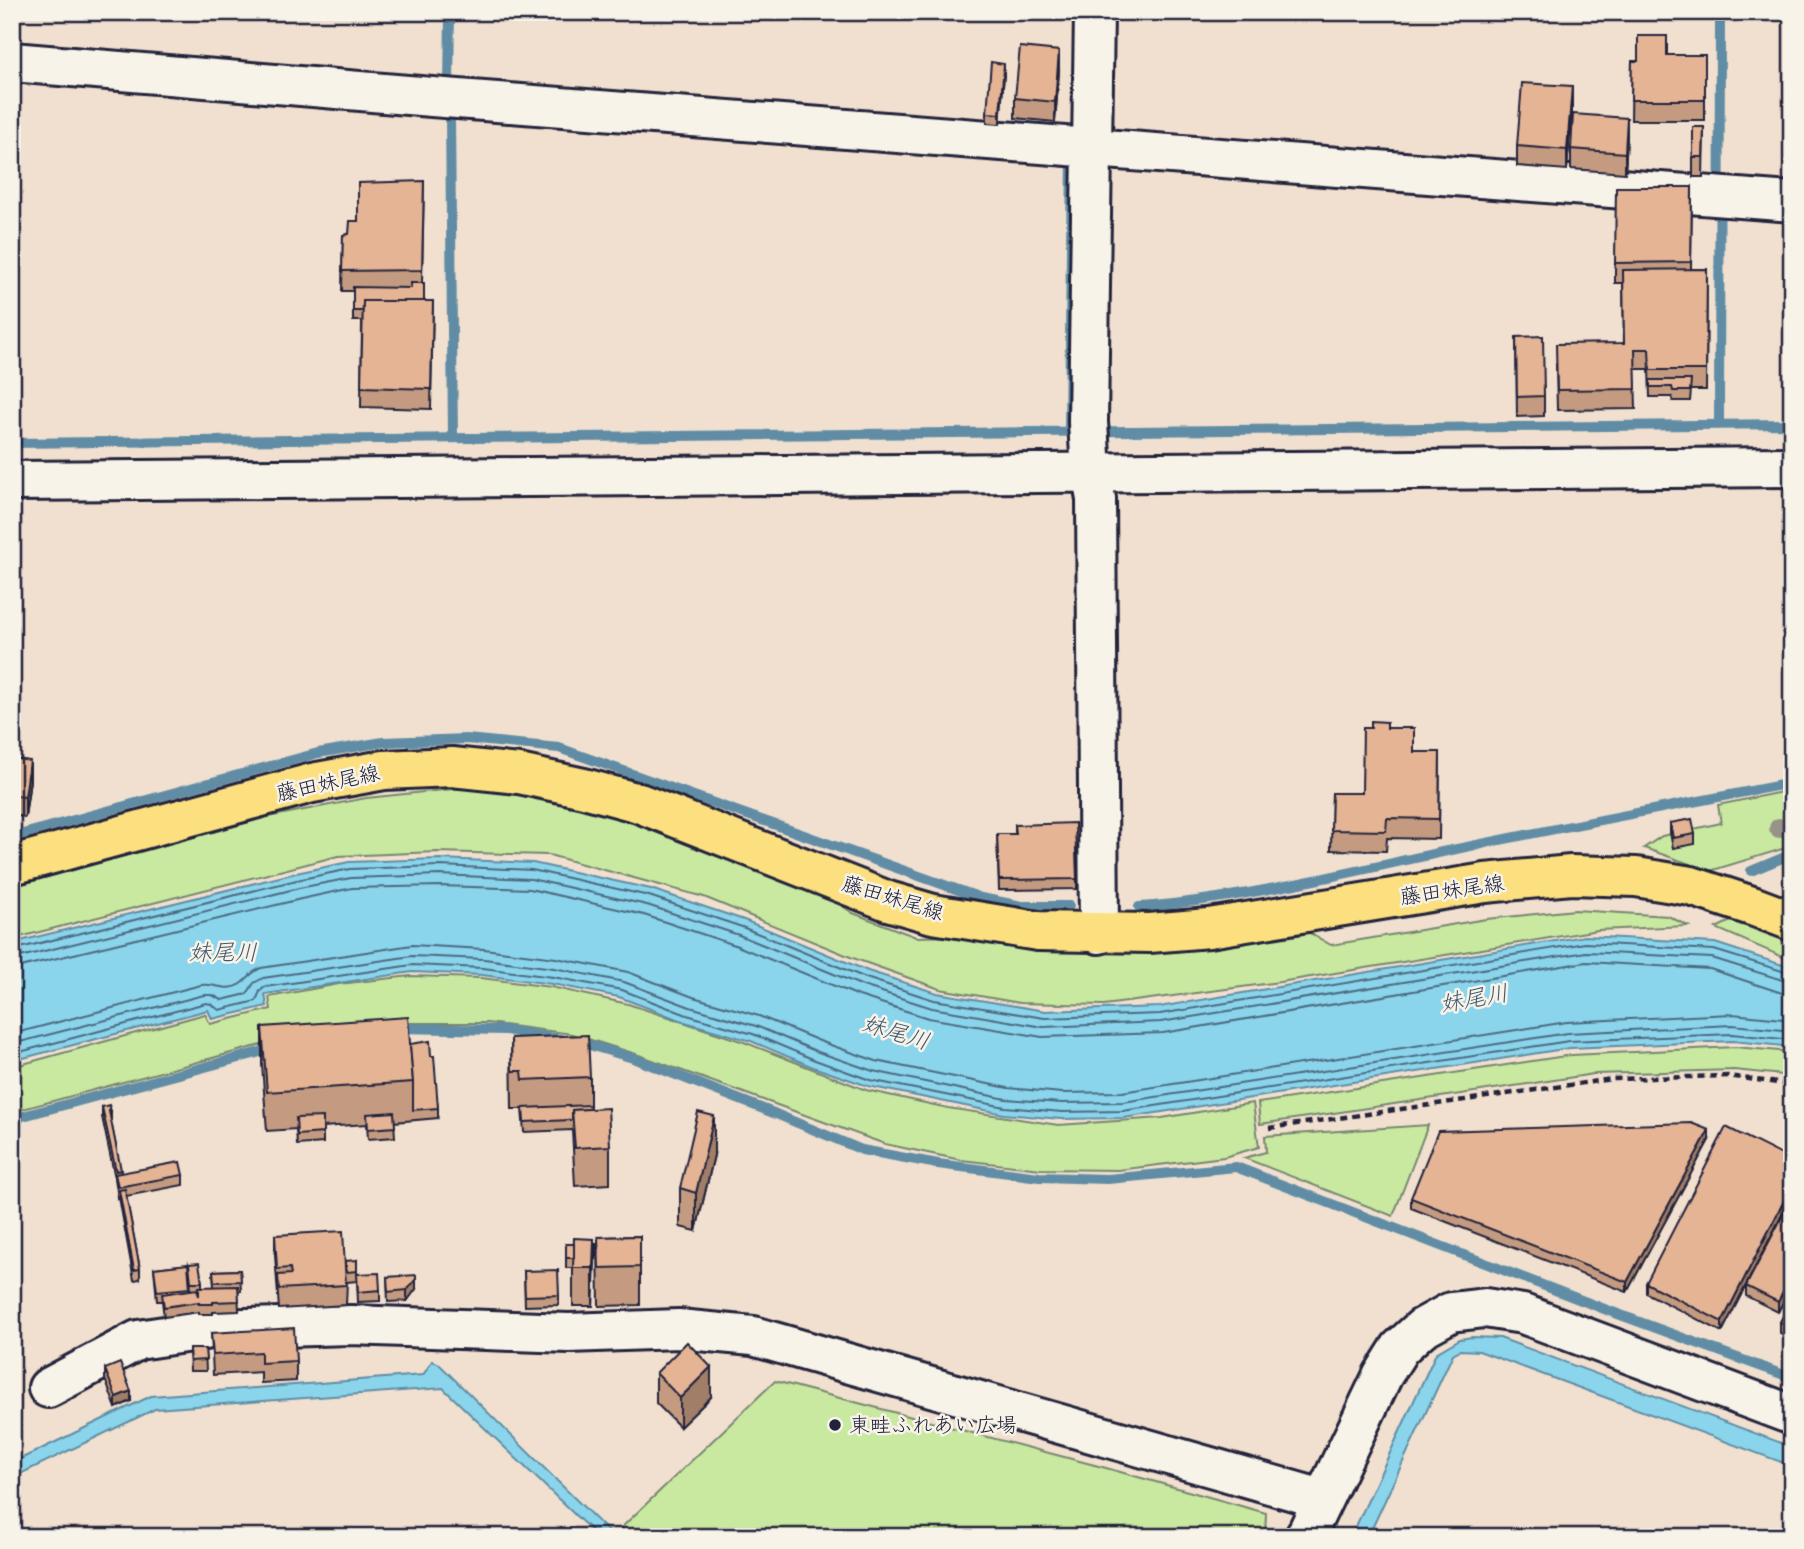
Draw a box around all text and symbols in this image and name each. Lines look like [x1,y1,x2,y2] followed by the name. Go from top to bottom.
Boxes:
[274,757,383,812] street label: 藤田妹尾線
[838,868,948,931] street label: 藤田妹尾線
[1398,868,1506,915] street label: 藤田妹尾線
[189,936,258,972] water label: 妹尾川
[1437,976,1511,1024] water label: 妹尾川
[857,1007,934,1061] water label: 妹尾川
[849,1410,1017,1443] place label: 東畦ふれあい広場
[827,1417,843,1433] marker: 東畦ふれあい広場

